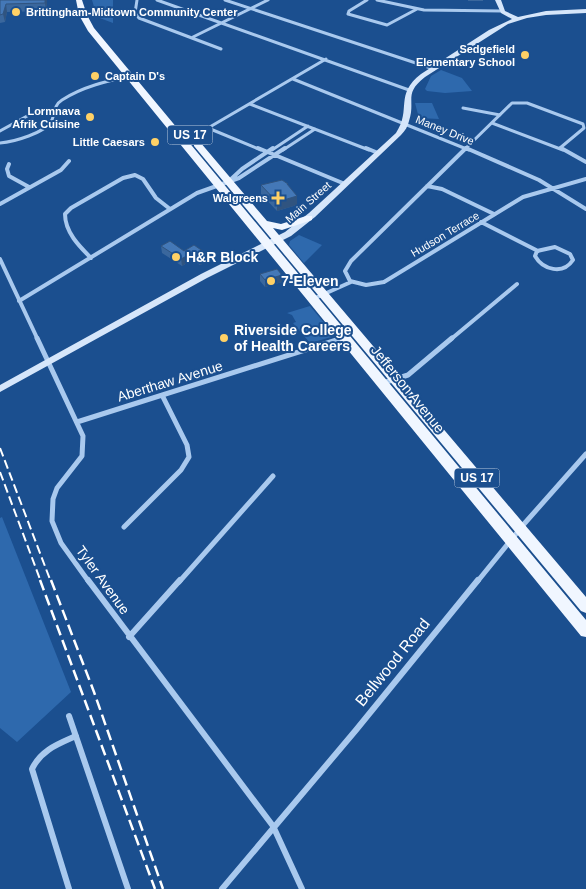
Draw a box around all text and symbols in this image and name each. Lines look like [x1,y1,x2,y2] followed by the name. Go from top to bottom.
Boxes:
[10,6,22,18] marker: Brittingham-Midtown Community Center
[26,6,238,18] place label: Brittingham-Midtown Community Center
[416,43,515,68] place label: Sedgefield Elementary School
[519,49,531,61] marker: Sedgefield Elementary School
[89,70,101,82] marker: Captain D's
[105,70,165,82] place label: Captain D's
[12,105,81,130] place label: Lormnava Afrik Cuisine
[84,111,96,123] marker: Lormnava Afrik Cuisine
[414,113,476,147] street label: Maney Drive
[168,126,212,144] road number: US 17
[73,136,145,148] place label: Little Caesars
[149,136,161,148] marker: Little Caesars
[283,179,333,225] street label: Main Street
[213,192,268,204] place label: Walgreens
[272,192,284,204] marker: Walgreens
[409,209,481,259] street label: Hudson Terrace
[186,249,259,265] place label: H&R Block
[170,251,182,263] marker: H&R Block
[281,273,339,289] place label: 7-Eleven
[265,275,277,287] marker: 7-Eleven
[234,322,352,354] place label: Riverside College of Health Careers
[218,332,230,344] marker: Riverside College of Health Careers
[368,342,448,436] street label: Jefferson Avenue
[115,357,225,405] street label: Aberthaw Avenue
[454,468,500,488] road number: US 17
[73,543,133,618] street label: Tyler Avenue
[352,615,433,709] street label: Bellwood Road

